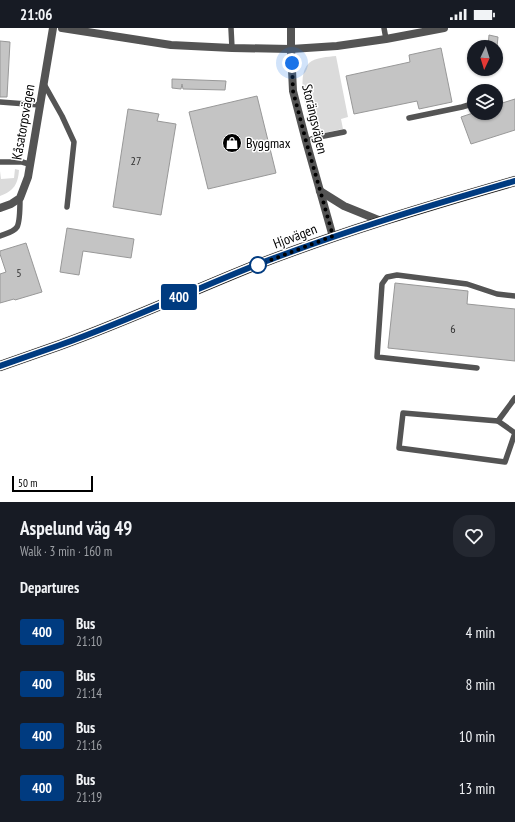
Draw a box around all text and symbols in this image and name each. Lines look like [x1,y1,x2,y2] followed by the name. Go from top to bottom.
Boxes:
[20,5,52,24] text: 21:06
[467,40,503,76] north arrow
[467,40,503,120] map controls
[282,53,302,73] your location
[298,82,332,156] street label: Storängsvägen
[8,83,38,161] street label: Kåsatorpsvägen
[467,84,503,120] button: layers
[221,132,243,154] shop icon: Byggmax
[246,134,291,152] place label: Byggmax
[131,153,141,168] house number: 27
[271,219,319,253] street label: Hjovägen
[249,256,267,274] unlabelled marker
[16,265,22,280] house number: 5
[156,284,202,310] line badge: 400
[169,288,189,306] text: 400
[450,321,456,336] house number: 6
[12,474,93,493] scale bar
[18,476,37,490] text: 50 m
[453,515,495,557] button: heart
[20,516,132,540] text: Aspelund väg 49
[20,543,112,560] text: Walk · 3 min · 160 m
[20,578,79,597] text: Departures
[76,614,95,633] text: Bus
[32,623,52,641] text: 400
[465,623,495,642] text: 4 min
[76,633,102,650] text: 21:10
[76,666,95,685] text: Bus
[32,675,52,693] text: 400
[465,675,495,694] text: 8 min
[76,685,102,702] text: 21:14
[76,718,95,737] text: Bus
[32,727,52,745] text: 400
[459,727,495,746] text: 10 min
[76,737,102,754] text: 21:16
[76,770,95,789] text: Bus
[32,779,52,797] text: 400
[459,779,495,798] text: 13 min
[76,789,102,806] text: 21:19

